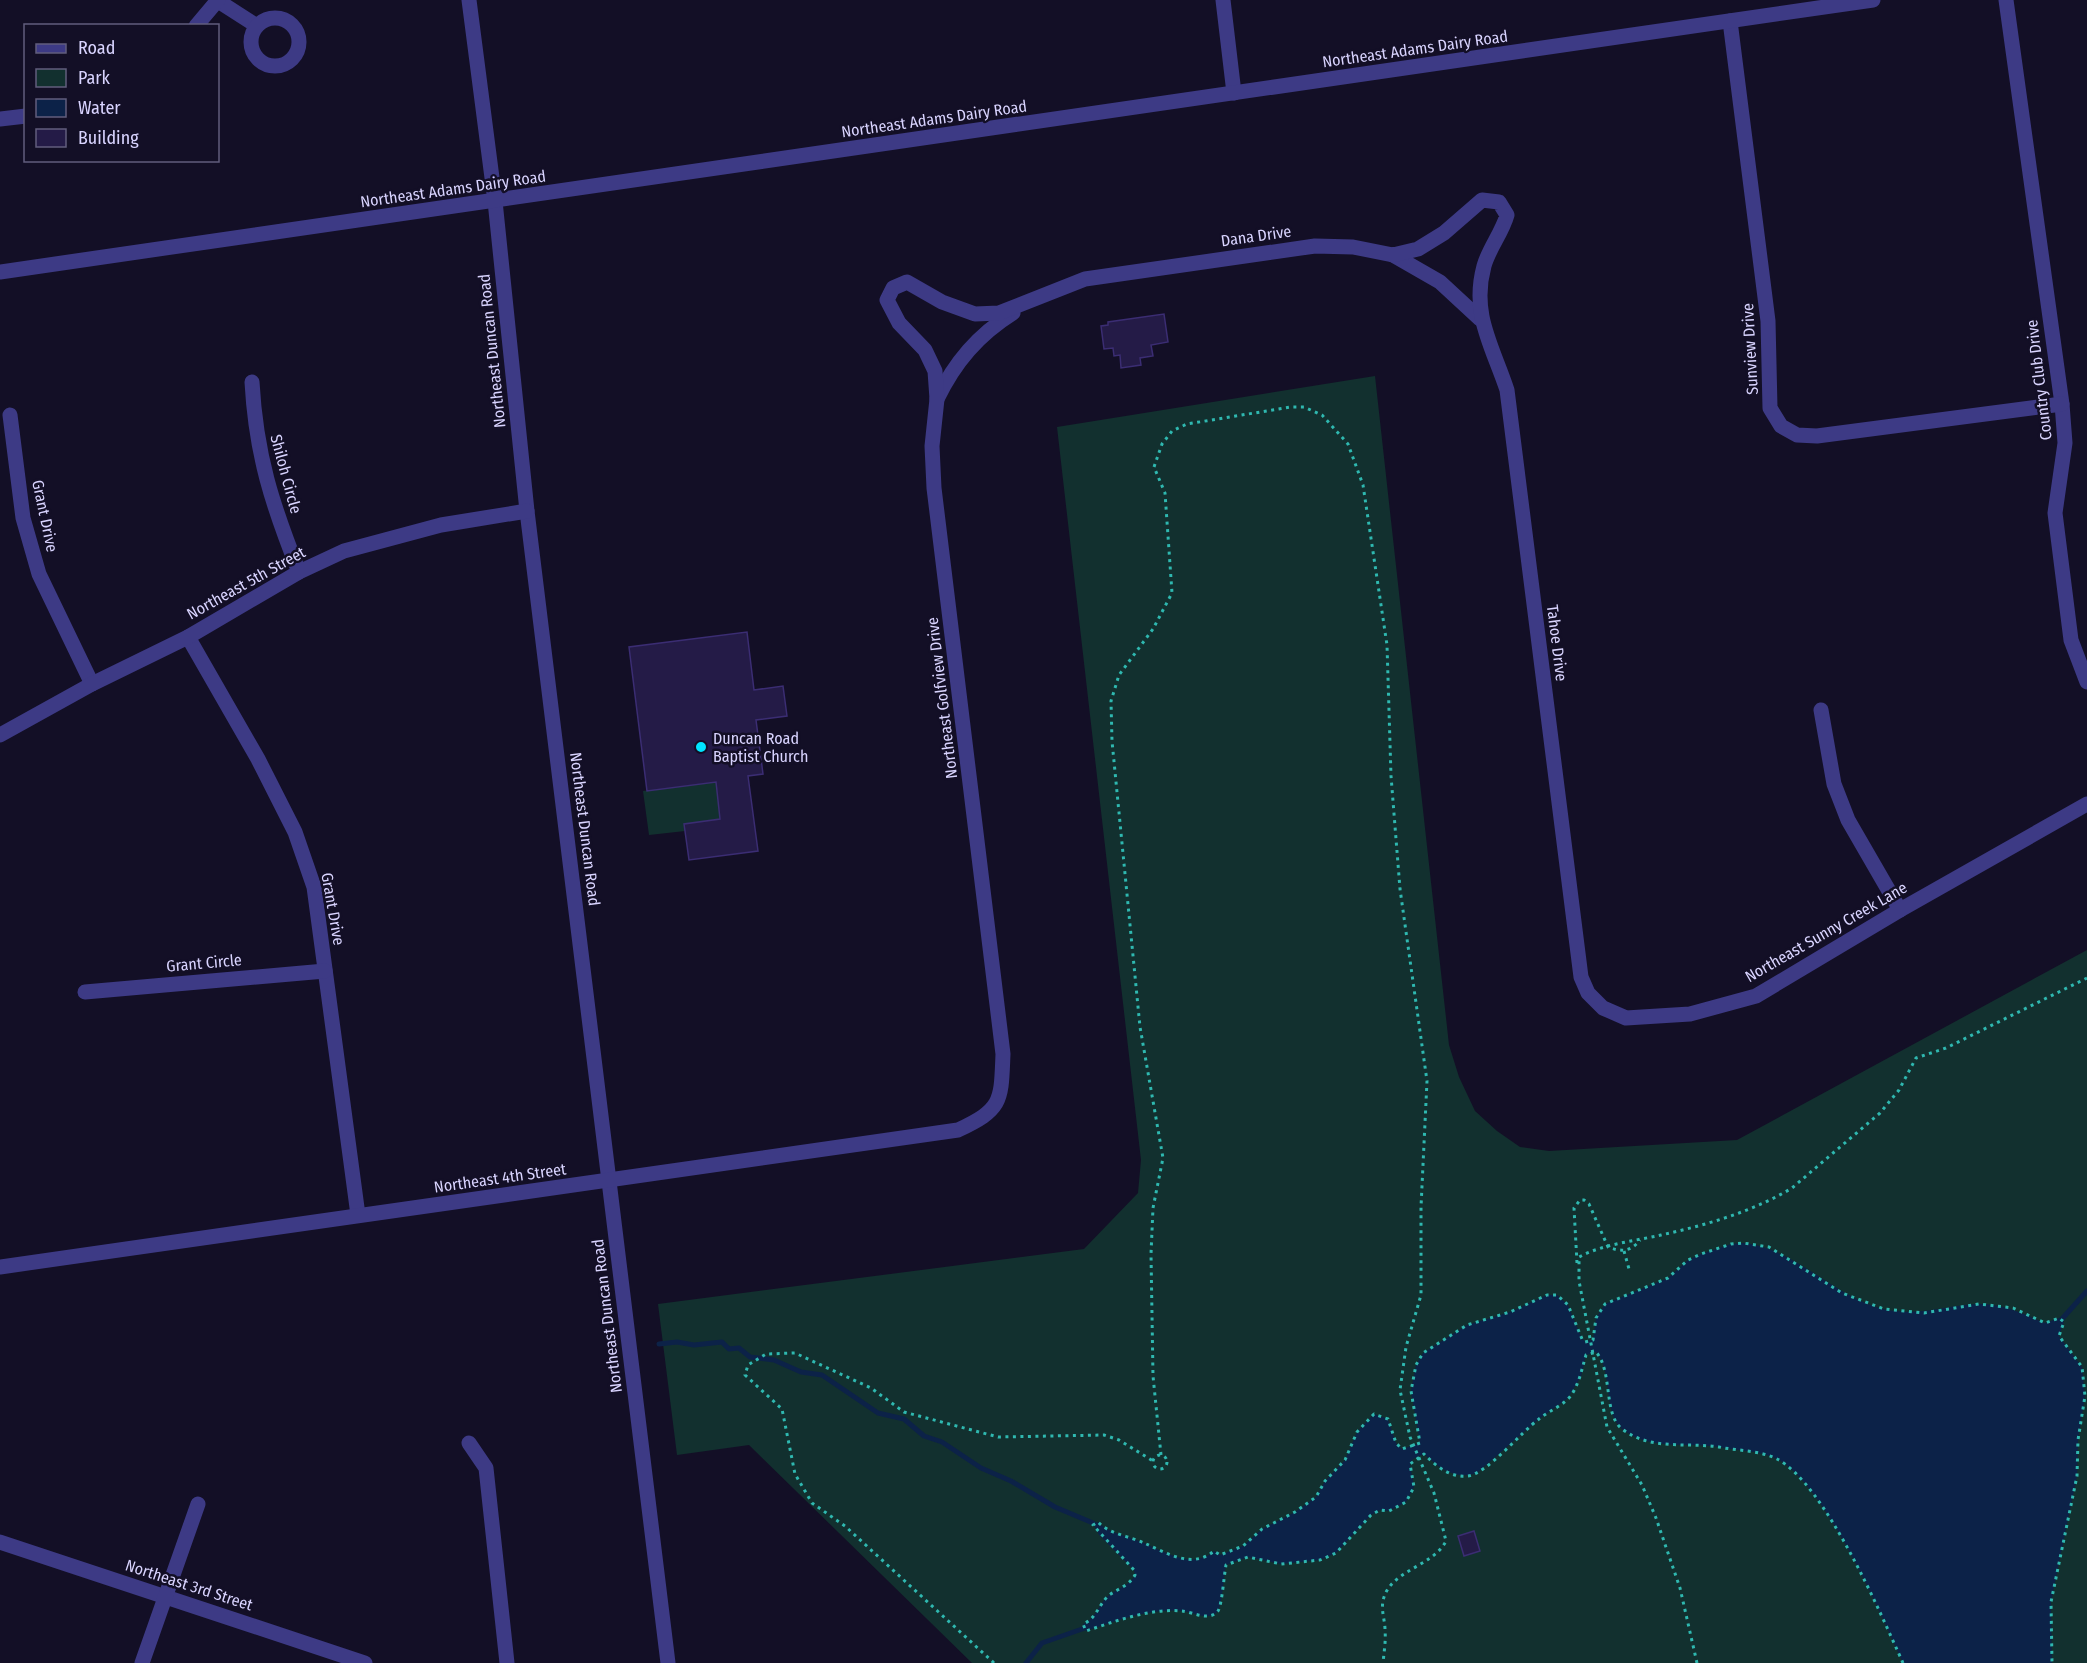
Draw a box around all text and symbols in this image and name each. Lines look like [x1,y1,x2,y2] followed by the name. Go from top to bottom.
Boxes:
[24,24,219,162] legend
[1321,27,1509,71] street label: Northeast Adams Dairy Road
[78,37,115,59] text: Road
[78,67,111,89] text: Park
[78,97,121,119] text: Water
[840,97,1028,141] street label: Northeast Adams Dairy Road
[78,127,139,149] text: Building
[359,167,547,211] street label: Northeast Adams Dairy Road
[1220,222,1293,250] street label: Dana Drive
[474,273,510,429] street label: Northeast Duncan Road
[1738,303,1762,395] street label: Sunview Drive
[2022,318,2056,441] street label: Country Club Drive
[266,432,306,516] street label: Shiloh Circle
[28,478,62,554] street label: Grant Drive
[183,542,309,623] street label: Northeast 5th Street
[1543,604,1571,682] street label: Tahoe Drive
[923,616,961,780] street label: Northeast Golfview Drive
[713,729,808,766] place label: Duncan Road Baptist Church
[694,740,708,754] marker: Duncan Road Baptist Church
[566,751,604,907] street label: Northeast Duncan Road
[317,871,349,947] street label: Grant Drive
[1742,878,1910,986] street label: Northeast Sunny Creek Lane
[165,950,243,976] street label: Grant Circle
[433,1159,568,1197] street label: Northeast 4th Street
[588,1238,626,1394] street label: Northeast Duncan Road
[123,1555,256,1615] street label: Northeast 3rd Street

